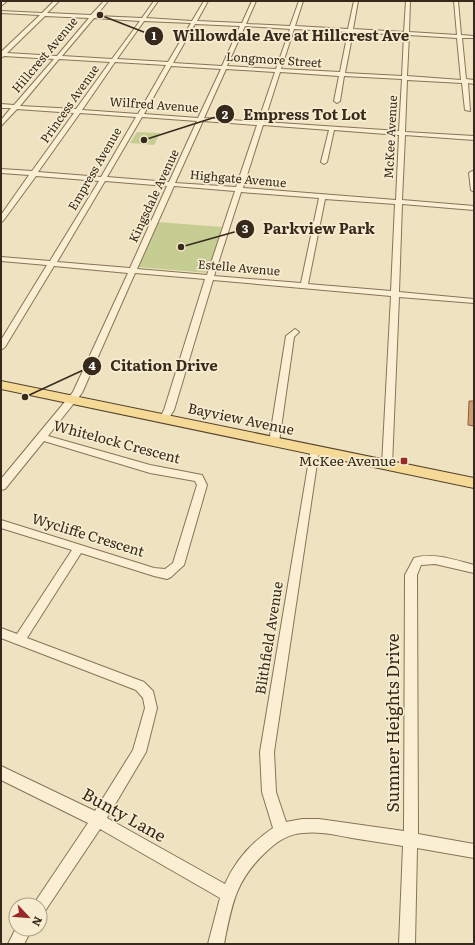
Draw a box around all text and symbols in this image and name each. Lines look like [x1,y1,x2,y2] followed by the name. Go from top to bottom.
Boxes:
[7,12,81,96] street label: Hillcrest Avenue
[144,22,417,49] callout: Willowdale Ave at Hillcrest Ave
[173,23,410,46] text: Willowdale Ave at Hillcrest Ave
[152,26,157,44] text: 1
[225,47,323,71] street label: Longmore Street
[35,61,103,146] street label: Princess Avenue
[109,92,199,116] street label: Wilfred Avenue
[379,95,401,179] street label: McKee Avenue
[215,101,374,128] callout: Empress Tot Lot
[243,102,367,125] text: Empress Tot Lot
[222,105,229,123] text: 2
[63,124,125,213] street label: Empress Avenue
[124,146,183,245] street label: Kingsdale Avenue
[189,165,287,191] street label: Highgate Avenue
[235,216,383,243] callout: Parkview Park
[263,216,376,239] text: Parkview Park
[242,219,249,237] text: 3
[197,254,281,280] street label: Estelle Avenue
[82,352,225,379] callout: Citation Drive
[110,353,218,376] text: Citation Drive
[88,356,96,374] text: 4
[186,397,296,439] street label: Bayview Avenue
[52,414,183,468] street label: Whitelock Crescent
[298,450,396,470] place label: McKee Avenue
[399,456,409,466] marker: McKee Avenue
[29,507,147,561] street label: Wycliffe Crescent
[249,580,287,696] street label: Blithfield Avenue
[379,633,404,813] street label: Sumner Heights Drive
[78,780,171,847] street label: Bunty Lane
[8,897,48,937] north arrow
[29,914,47,929] text: N

